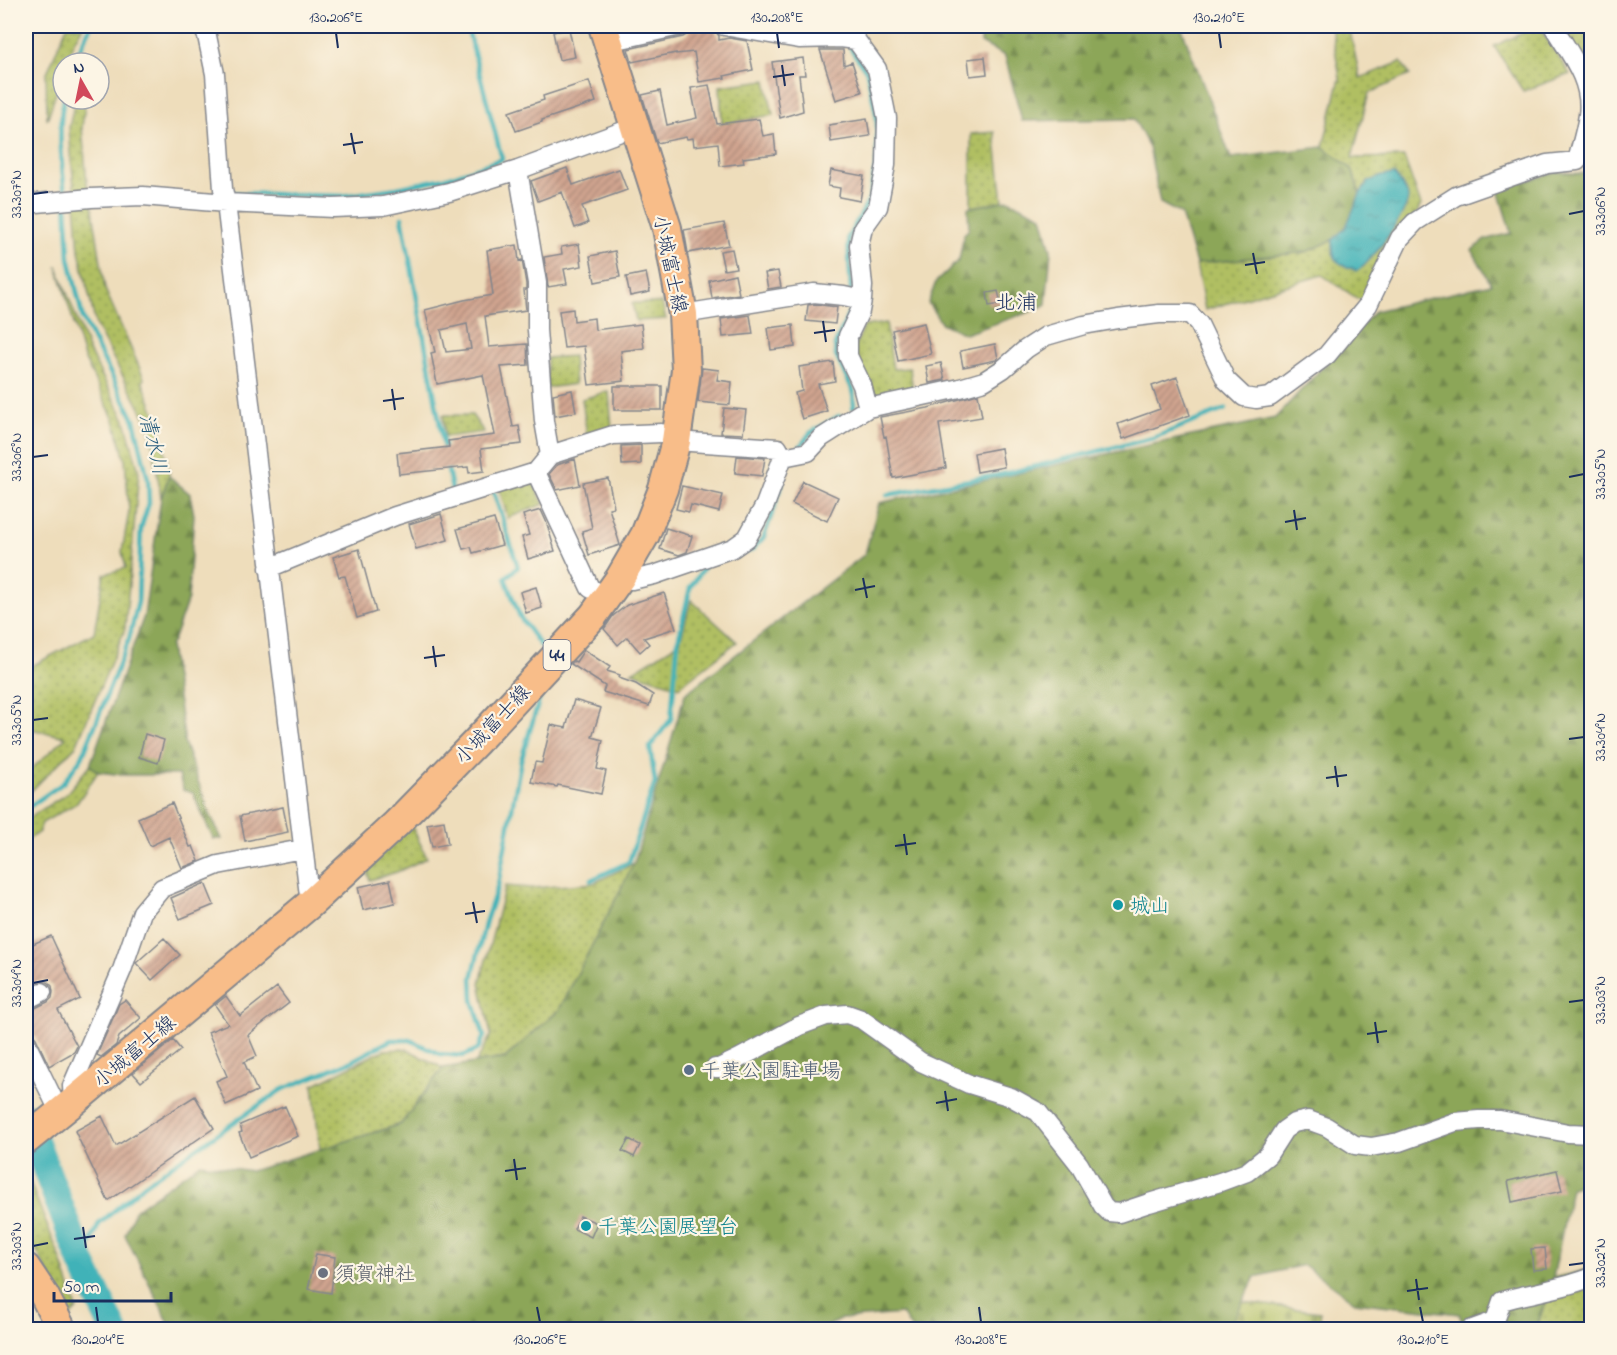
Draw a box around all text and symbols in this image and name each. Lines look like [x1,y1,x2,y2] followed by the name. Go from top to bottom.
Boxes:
[309,7,363,29] text: 130.206°E
[750,7,804,29] text: 130.208°E
[1193,7,1245,29] text: 130.210°E
[51,51,111,111] north arrow
[72,55,86,81] text: N
[6,170,28,218] text: 33.307°N
[1590,187,1612,235] text: 33.306°N
[644,213,693,316] street label: 小城富士線
[995,289,1037,319] district label: 北浦
[130,410,174,479] water label: 清水川
[6,433,28,481] text: 33.306°N
[1590,449,1612,499] text: 33.305°N
[544,640,570,670] road number: 44
[449,679,539,772] street label: 小城富士線
[6,695,28,745] text: 33.305°N
[1590,713,1612,761] text: 33.304°N
[1130,893,1170,922] place label: 城山
[1111,898,1125,912] marker: 城山
[6,959,28,1007] text: 33.304°N
[1590,976,1612,1024] text: 33.303°N
[88,1010,183,1096] street label: 小城富士線
[701,1058,841,1087] place label: 千葉公園駐車場
[682,1063,696,1077] marker: 千葉公園駐車場
[598,1214,738,1243] place label: 千葉公園展望台
[579,1219,593,1233] marker: 千葉公園展望台
[6,1222,28,1270] text: 33.303°N
[1590,1238,1612,1288] text: 33.302°N
[335,1261,415,1290] place label: 須賀神社
[54,1265,171,1303] scale bar
[316,1266,330,1280] marker: 須賀神社
[63,1275,100,1301] text: 50 m
[71,1329,125,1351] text: 130.204°E
[513,1329,567,1351] text: 130.206°E
[954,1329,1008,1351] text: 130.208°E
[1397,1329,1449,1351] text: 130.210°E

